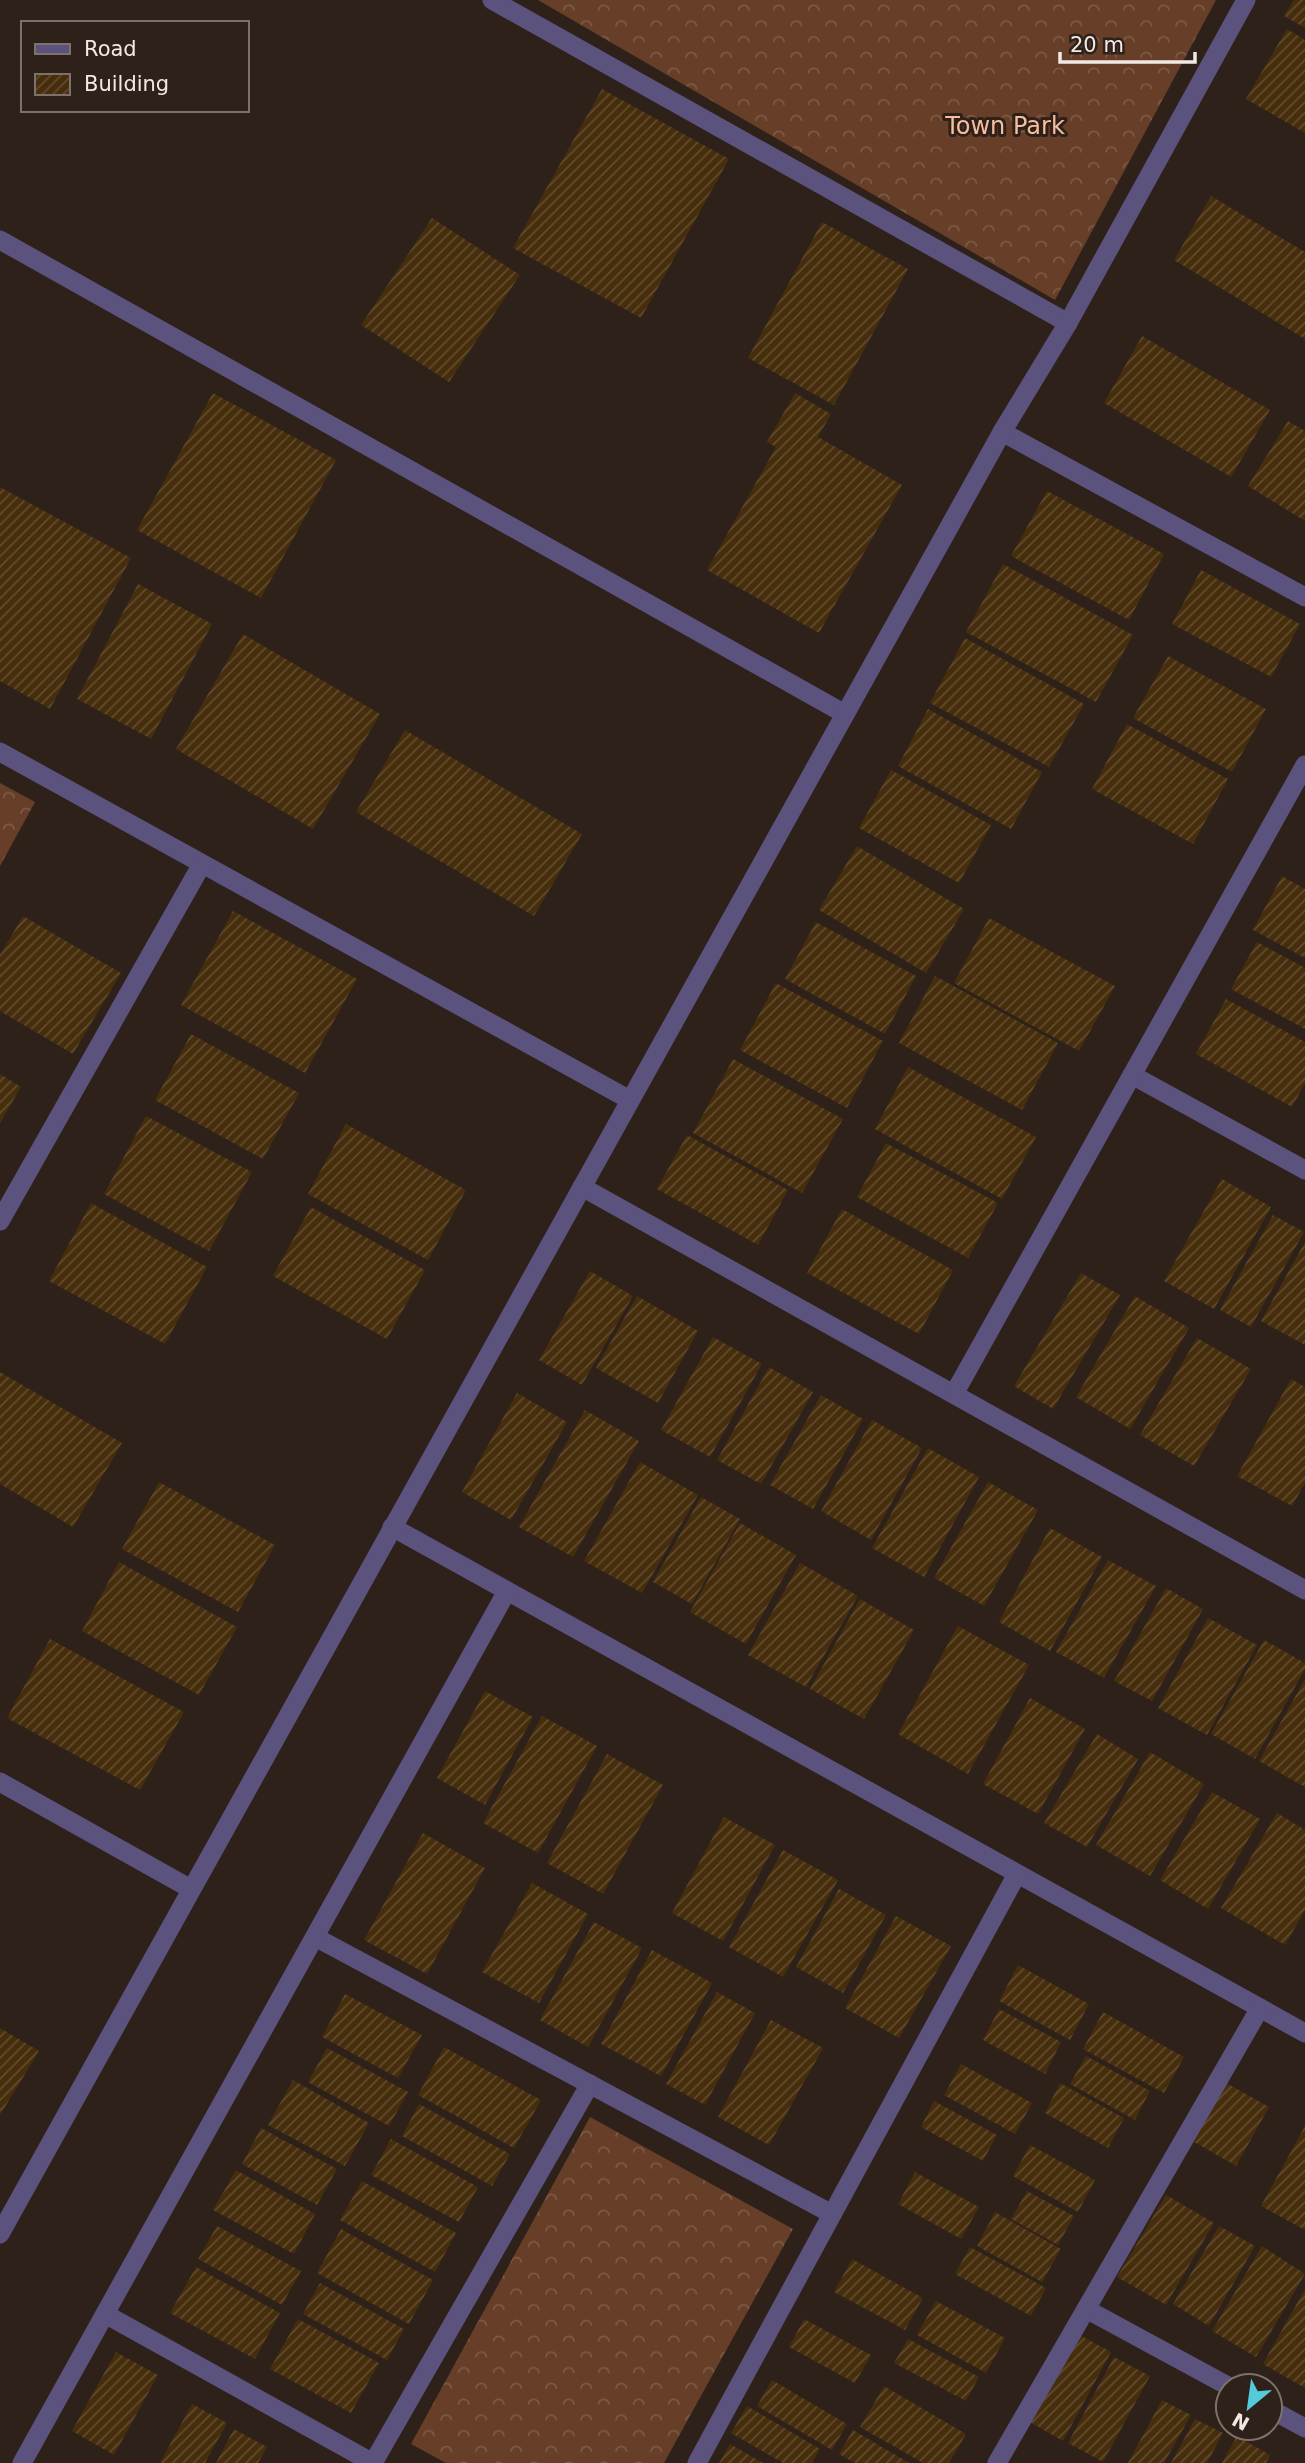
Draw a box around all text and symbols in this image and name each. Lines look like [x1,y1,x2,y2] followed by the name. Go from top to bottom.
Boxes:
[21,21,248,112] legend
[1060,21,1195,65] scale bar
[1070,33,1124,57] text: 20 m
[84,37,137,61] text: Road
[84,72,169,96] text: Building
[944,112,1065,140] park label: Town Park
[1214,2372,1284,2442] north arrow
[1228,2408,1253,2435] text: N

